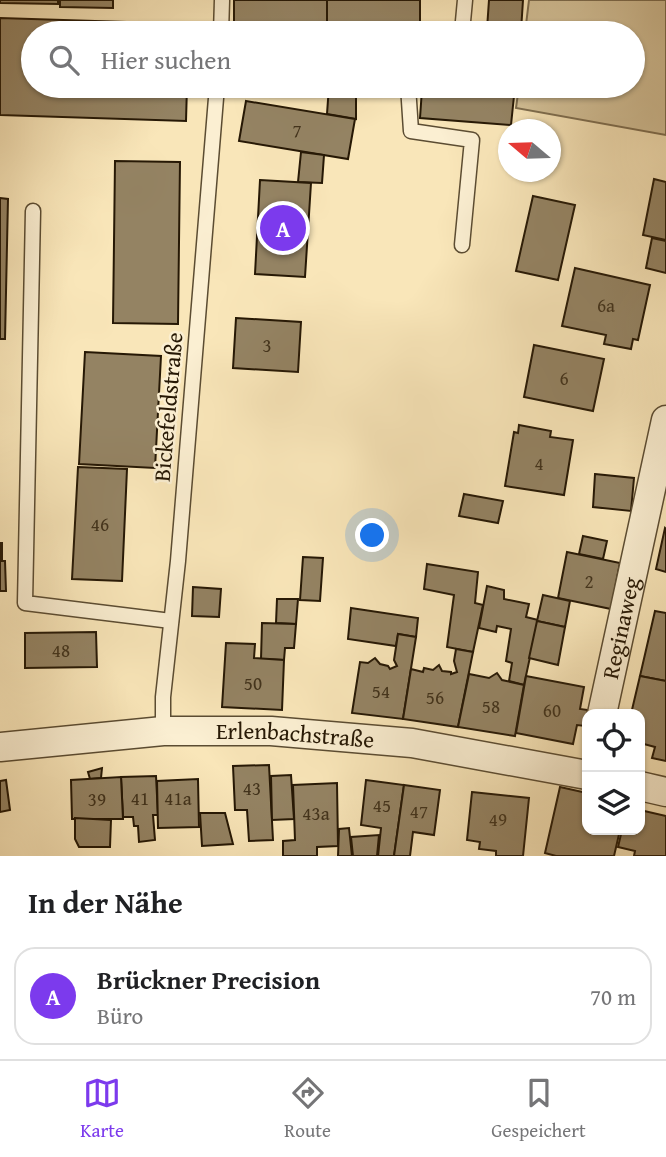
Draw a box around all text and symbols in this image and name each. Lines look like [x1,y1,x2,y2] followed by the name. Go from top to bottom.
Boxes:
[21,21,645,98] search box
[101,40,231,79] text: Hier suchen
[45,41,83,79] icon: search
[292,116,302,144] house number: 7
[498,119,561,182] north arrow
[260,202,306,254] pin: A
[597,291,615,319] house number: 6a
[145,331,190,483] street label: Bickefeldstraße
[262,331,272,359] house number: 3
[559,364,569,392] house number: 6
[534,449,544,477] house number: 4
[91,510,109,538] house number: 46
[355,518,389,552] your location
[584,567,594,595] house number: 2
[593,573,647,682] street label: Reginaweg
[52,636,70,664] house number: 48
[244,669,262,697] house number: 50
[372,677,390,705] house number: 54
[426,683,444,711] house number: 56
[482,692,500,720] house number: 58
[543,696,561,724] house number: 60
[582,709,645,835] map controls
[582,709,645,772] button: locate
[216,714,376,756] street label: Erlenbachstraße
[582,772,645,835] button: layers
[243,774,261,802] house number: 43
[131,784,149,812] house number: 41
[164,784,192,812] house number: 41a
[88,785,106,813] house number: 39
[373,791,391,819] house number: 45
[410,797,428,825] house number: 47
[302,799,330,827] house number: 43a
[489,805,507,833] house number: 49
[28,880,183,924] text: In der Nähe
[97,960,320,999] text: Brückner Precision
[46,980,60,1013] text: A
[590,980,636,1013] text: 70 m
[97,999,143,1032] text: Büro
[80,1074,124,1144] tab: Karte
[284,1074,331,1144] tab: Route
[491,1074,586,1144] tab: Gespeichert

